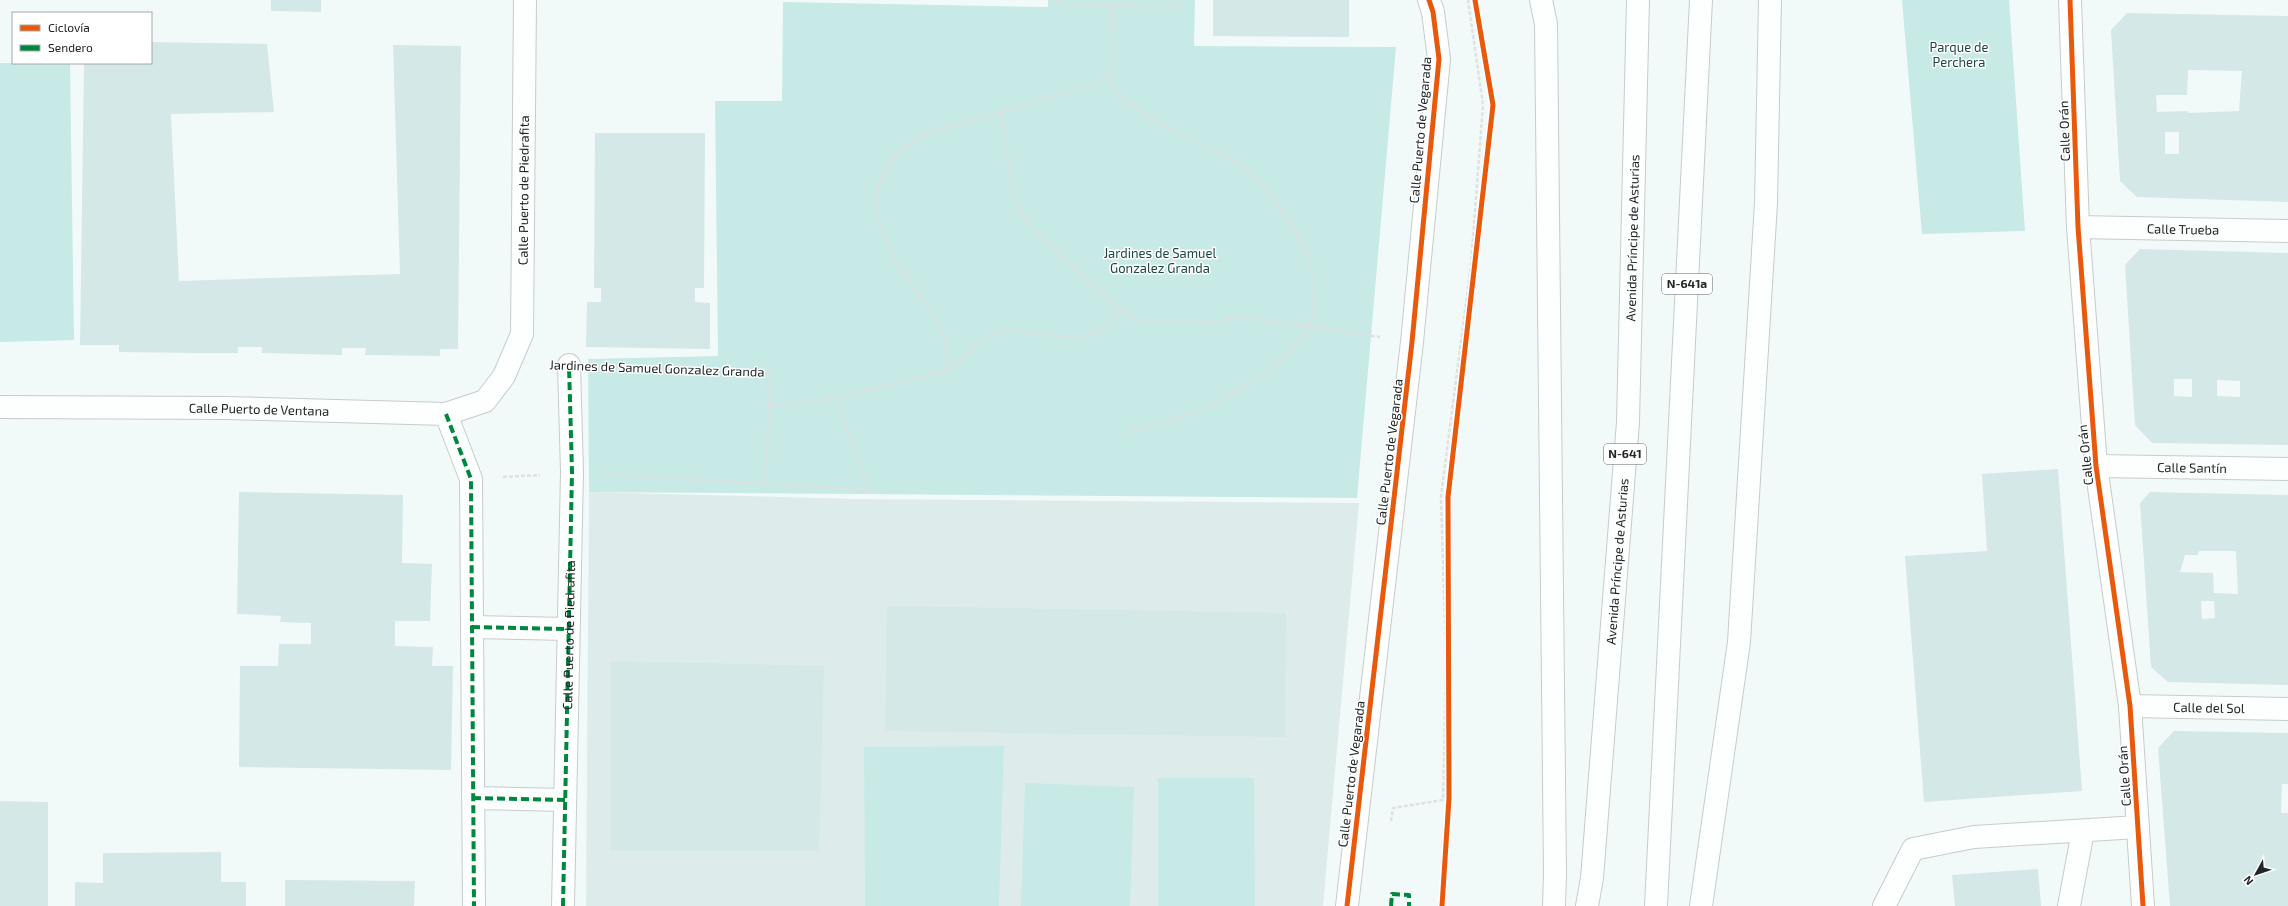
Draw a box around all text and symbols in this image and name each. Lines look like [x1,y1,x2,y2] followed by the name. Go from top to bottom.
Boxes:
[12,12,152,64] legend
[48,20,90,34] text: Ciclovía
[1930,39,1988,70] park label: Parque de Perchera
[48,40,93,54] text: Sendero
[1406,56,1434,204] street label: Calle Puerto de Vegarada
[2055,100,2073,162] street label: Calle Orán
[515,115,532,265] street label: Calle Puerto de Piedrafita
[1622,154,1642,322] street label: Avenida Príncipe de Asturias
[2147,220,2219,238] street label: Calle Trueba
[1104,245,1217,276] park label: Jardines de Samuel Gonzalez Granda
[1662,274,1712,294] road number: N-641a
[549,356,765,380] street label: Jardines de Samuel Gonzalez Granda
[1372,378,1406,526] street label: Calle Puerto de Vegarada
[189,400,329,419] street label: Calle Puerto de Ventana
[2074,424,2096,486] street label: Calle Orán
[1604,444,1646,464] road number: N-641
[2157,459,2227,476] street label: Calle Santín
[1602,478,1632,645] street label: Avenida Príncipe de Asturias
[559,560,578,710] street label: Calle Puerto de Piedrafita
[2173,699,2245,716] street label: Calle del Sol
[1334,700,1368,848] street label: Calle Puerto de Vegarada
[2114,745,2134,807] street label: Calle Orán
[2236,854,2276,894] north arrow
[2240,873,2255,888] text: N

